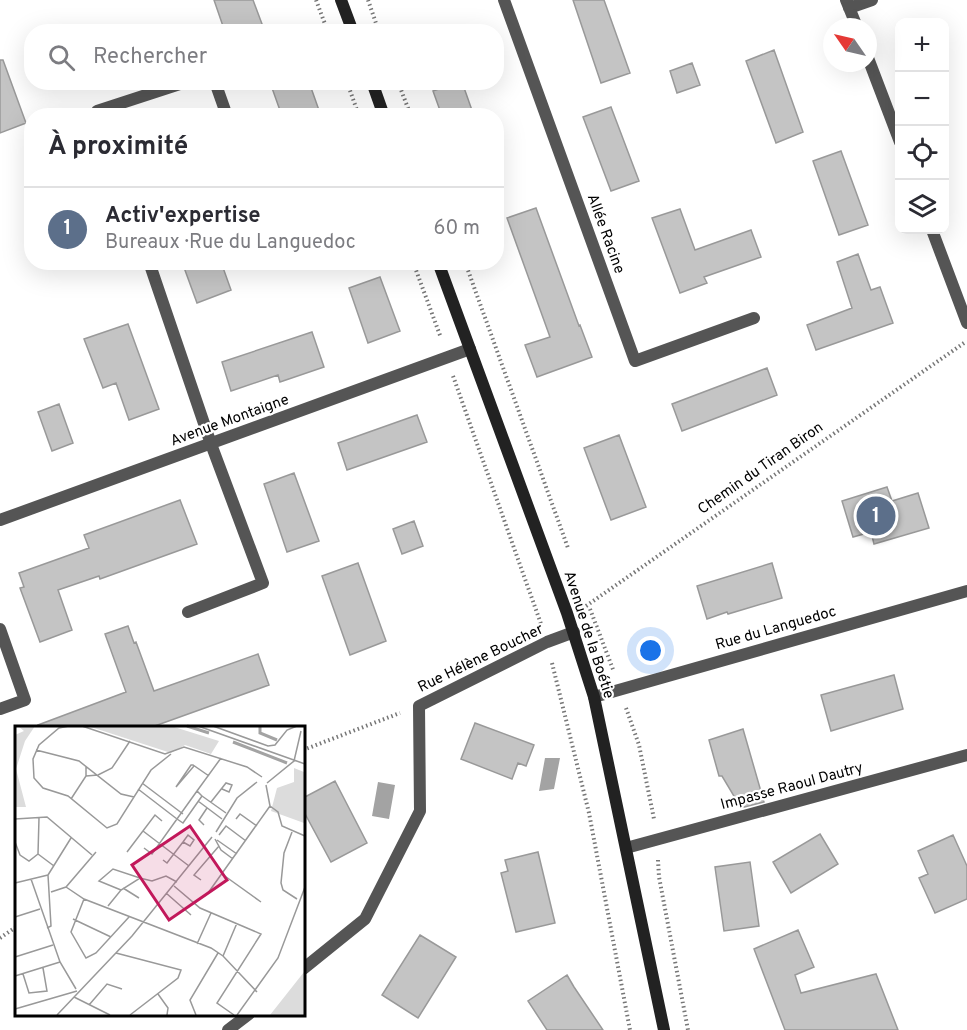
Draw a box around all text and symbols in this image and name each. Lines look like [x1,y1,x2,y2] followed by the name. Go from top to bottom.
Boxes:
[823,18,877,72] north arrow
[895,18,949,234] map controls
[895,18,949,72] button: +
[24,24,504,90] search box
[45,41,78,74] icon: search
[93,44,207,71] text: Rechercher
[895,72,949,126] button: −
[895,126,949,180] button: locate
[48,131,188,164] text: À proximité
[895,180,949,234] button: layers
[582,191,628,277] street label: Allée Racine
[105,203,261,230] text: Activ'expertise
[64,216,72,242] text: 1
[434,216,480,242] text: 60 m
[105,230,356,256] text: Bureaux · Rue du Languedoc
[168,391,292,451] street label: Avenue Montaigne
[695,419,827,519] street label: Chemin du Tiran Biron
[856,494,896,538] pin: 1
[558,569,618,701] street label: Avenue de la Boétie
[713,603,839,655] street label: Rue du Languedoc
[415,620,547,698] street label: Rue Hélène Boucher
[636,636,665,665] your location
[15,726,304,1015] inset map
[719,759,865,815] street label: Impasse Raoul Dautry

